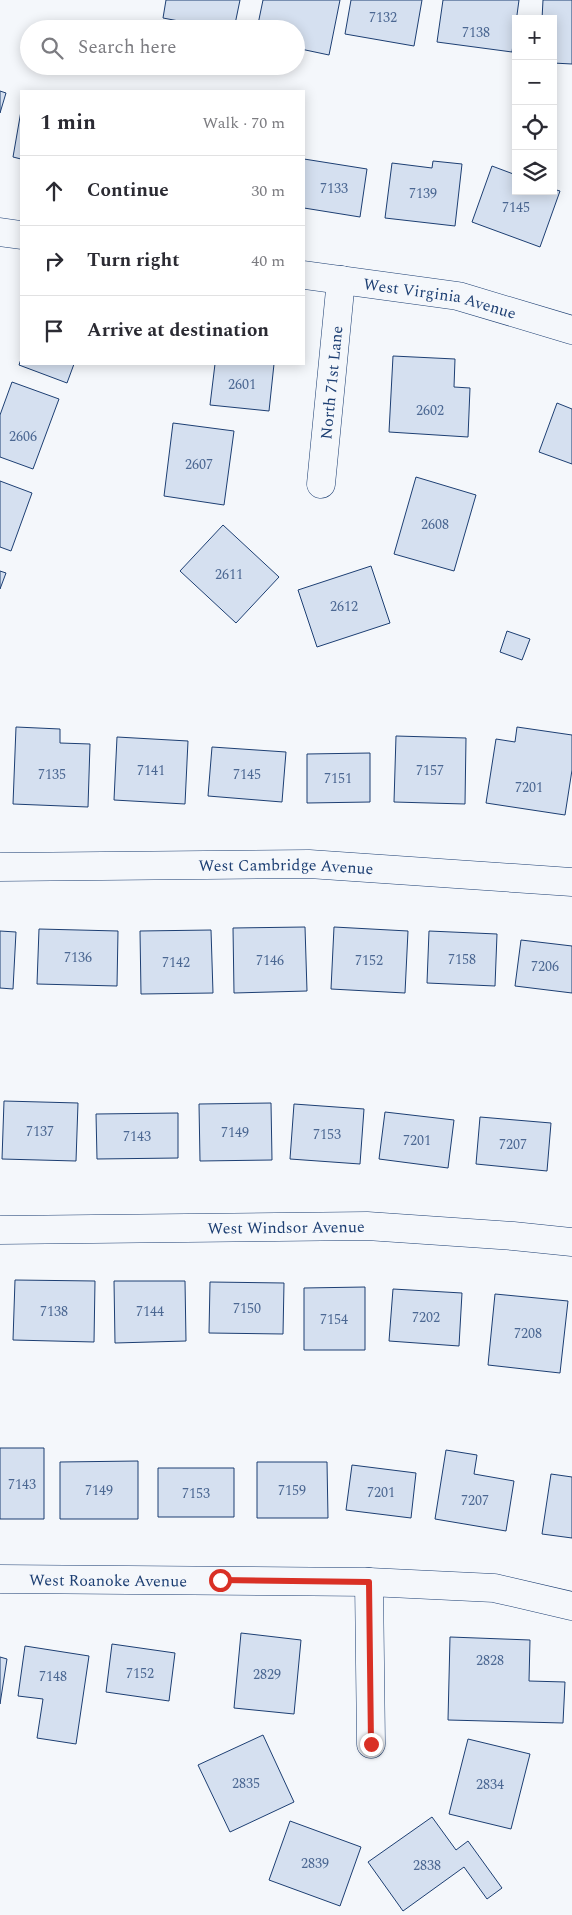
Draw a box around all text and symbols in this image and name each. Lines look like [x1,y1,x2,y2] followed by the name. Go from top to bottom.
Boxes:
[369,7,397,28] house number: 7132
[512,15,557,195] map controls
[512,15,557,60] button: +
[20,20,305,75] search box
[462,22,490,43] house number: 7138
[78,33,177,62] text: Search here
[38,34,66,62] icon: search
[512,60,557,105] button: −
[512,105,557,150] button: locate
[40,107,96,139] text: 1 min
[202,111,285,135] text: Walk · 70 m
[512,150,557,195] button: layers
[87,176,169,205] text: Continue
[40,177,68,205] icon: ahead
[320,178,348,199] house number: 7133
[251,179,285,203] text: 30 m
[409,183,437,204] house number: 7139
[502,197,530,218] house number: 7145
[87,246,180,275] text: Turn right
[40,247,68,275] icon: right
[251,249,285,273] text: 40 m
[362,272,519,326] street label: West Virginia Avenue
[87,316,269,345] text: Arrive at destination
[40,317,68,345] icon: arrive
[314,325,349,441] street label: North 71st Lane
[228,374,256,395] house number: 2601
[416,400,444,421] house number: 2602
[9,426,37,447] house number: 2606
[185,454,213,475] house number: 2607
[421,514,449,535] house number: 2608
[215,564,243,585] house number: 2611
[330,596,358,617] house number: 2612
[137,760,165,781] house number: 7141
[416,760,444,781] house number: 7157
[38,764,66,785] house number: 7135
[233,764,261,785] house number: 7145
[324,768,352,789] house number: 7151
[515,777,543,798] house number: 7201
[198,853,374,881] street label: West Cambridge Avenue
[64,947,92,968] house number: 7136
[448,949,476,970] house number: 7158
[256,950,284,971] house number: 7146
[355,950,383,971] house number: 7152
[162,952,190,973] house number: 7142
[531,956,559,977] house number: 7206
[26,1121,54,1142] house number: 7137
[221,1122,249,1143] house number: 7149
[313,1124,341,1145] house number: 7153
[123,1126,151,1147] house number: 7143
[403,1130,431,1151] house number: 7201
[499,1134,527,1155] house number: 7207
[207,1215,365,1241] street label: West Windsor Avenue
[233,1298,261,1319] house number: 7150
[40,1301,68,1322] house number: 7138
[136,1301,164,1322] house number: 7144
[412,1307,440,1328] house number: 7202
[320,1309,348,1330] house number: 7154
[514,1323,542,1344] house number: 7208
[8,1474,36,1495] house number: 7143
[85,1480,113,1501] house number: 7149
[278,1480,306,1501] house number: 7159
[367,1482,395,1503] house number: 7201
[182,1483,210,1504] house number: 7153
[461,1490,489,1511] house number: 7207
[29,1568,187,1594] street label: West Roanoke Avenue
[209,1569,232,1592] route start
[476,1650,504,1671] house number: 2828
[126,1663,154,1684] house number: 7152
[253,1664,281,1685] house number: 2829
[39,1666,67,1687] house number: 7148
[360,1733,383,1756] route end
[232,1773,260,1794] house number: 2835
[476,1774,504,1795] house number: 2834
[301,1853,329,1874] house number: 2839
[413,1855,441,1876] house number: 2838

